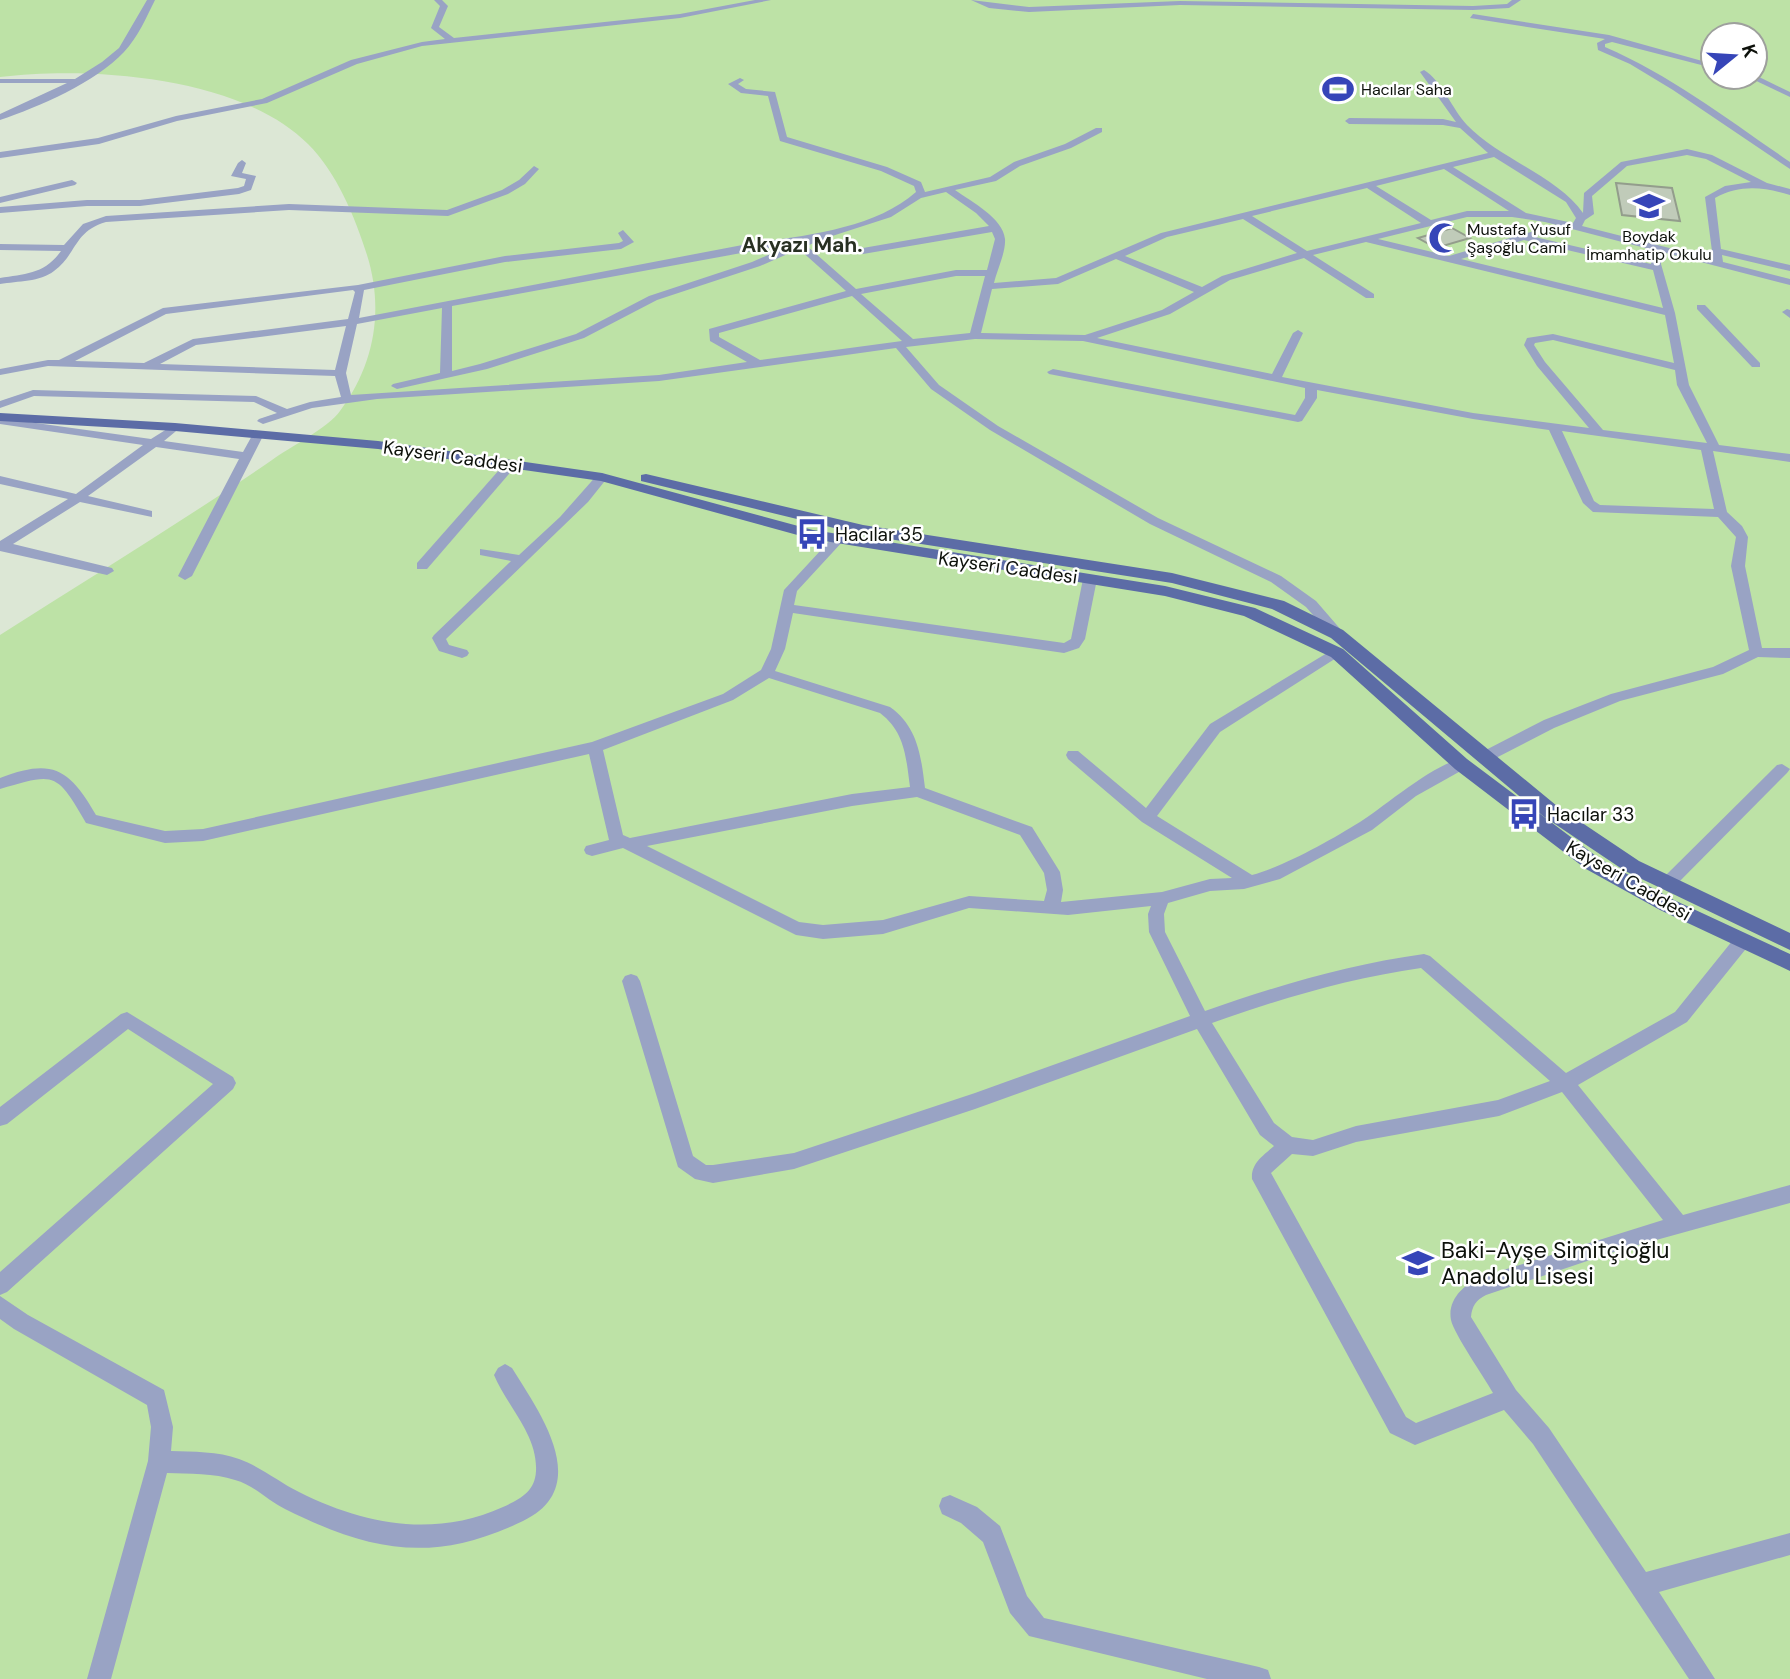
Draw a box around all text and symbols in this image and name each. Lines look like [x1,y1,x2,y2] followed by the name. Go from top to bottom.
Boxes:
[1699,21,1769,91] north arrow
[1736,41,1763,61] text: K
[1321,72,1355,106] sports icon: Hacılar Saha
[1361,79,1452,100] place label: Hacılar Saha
[1632,189,1666,223] school or university icon: Boydak İmamhatip Okulu
[1467,219,1571,258] place label: Mustafa Yusuf Şaşoğlu Cami
[1427,221,1461,255] mosque icon: Mustafa Yusuf Şaşoğlu Cami
[1586,226,1712,265] place label: Boydak İmamhatip Okulu
[741,231,863,259] district label: Akyazı Mah.
[382,434,524,479] street label: Kayseri Caddesi
[795,517,829,551] bus stop icon: Hacılar 35
[835,522,923,547] place label: Hacılar 35
[937,545,1079,590] street label: Kayseri Caddesi
[1507,797,1541,831] bus stop icon: Hacılar 33
[1547,802,1635,827] place label: Hacılar 33
[1562,835,1696,926] street label: Kayseri Caddesi
[1441,1235,1670,1291] place label: Baki-Ayşe Simitçioğlu Anadolu Lisesi
[1401,1246,1435,1280] school or university icon: Baki-Ayşe Simitçioğlu Anadolu Lisesi

